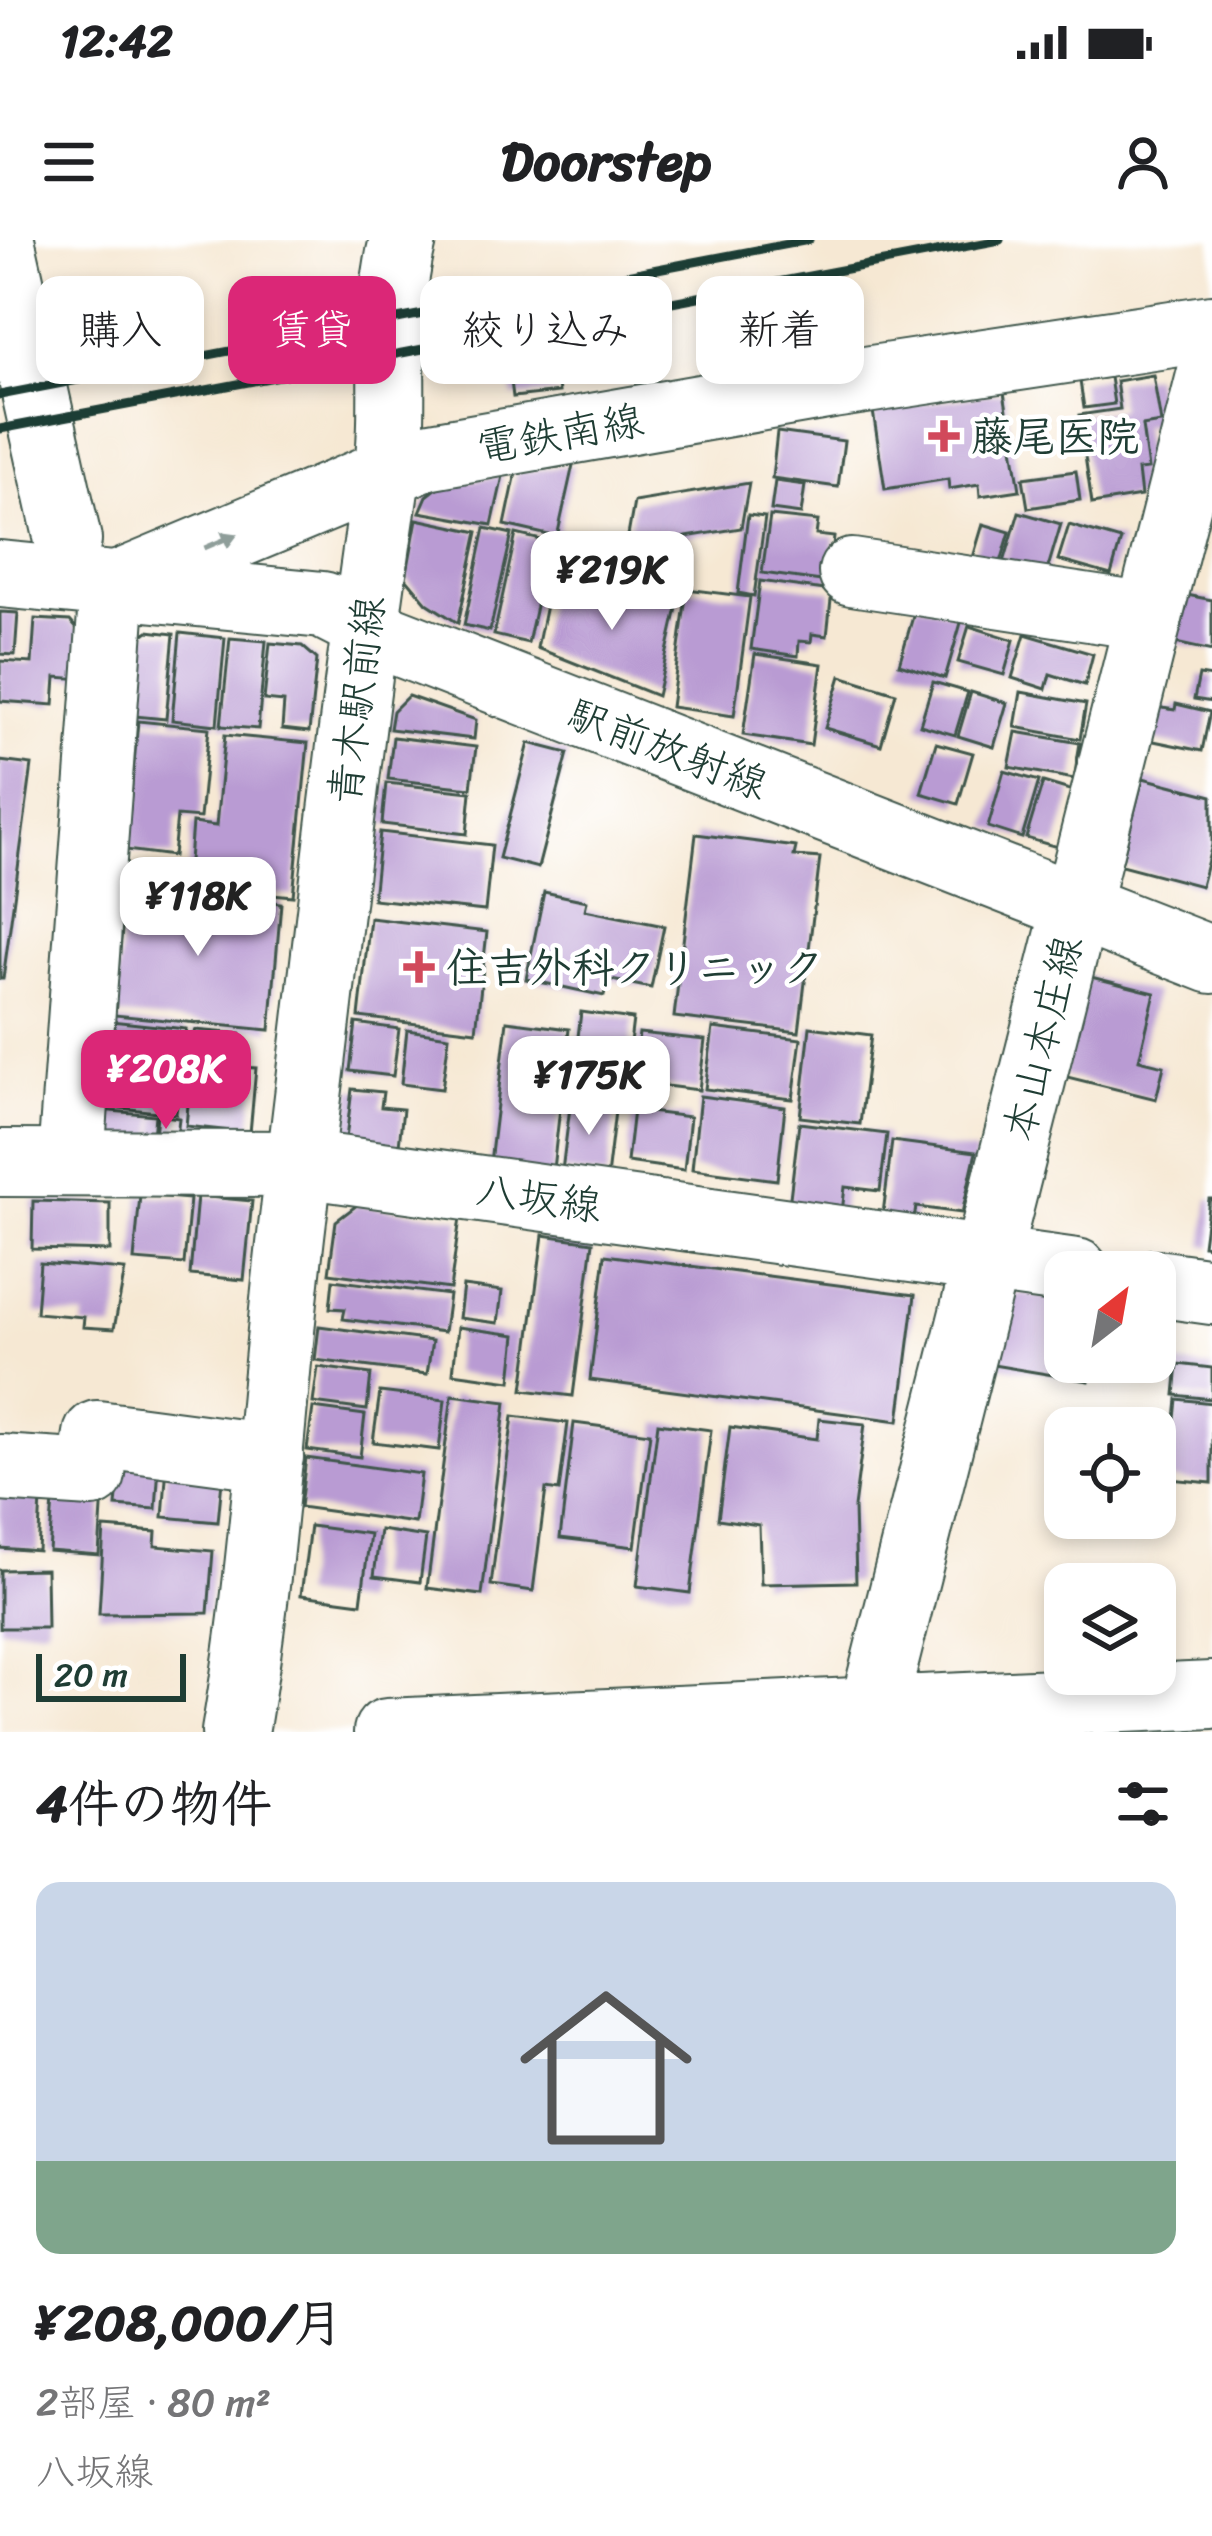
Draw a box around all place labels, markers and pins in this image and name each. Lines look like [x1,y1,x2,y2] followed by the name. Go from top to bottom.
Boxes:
[971,400,1139,474] place label: 藤尾医院
[928,420,960,452] marker: 藤尾医院
[528,531,696,633] pin: ¥219K
[114,857,282,959] pin: ¥118K
[446,931,824,1005] place label: 住吉外科クリニック
[403,951,435,983] marker: 住吉外科クリニック
[82,1030,250,1132] pin: ¥208K
[505,1036,673,1138] pin: ¥175K

